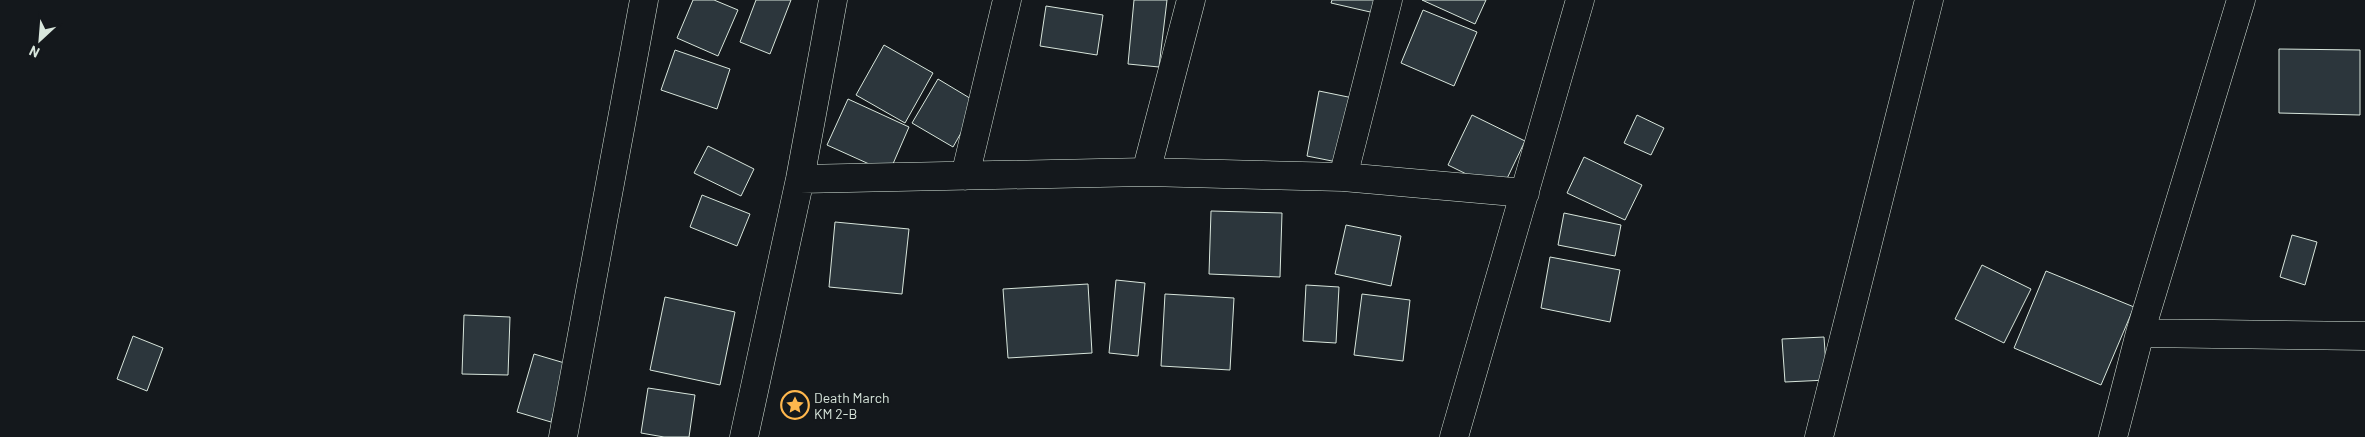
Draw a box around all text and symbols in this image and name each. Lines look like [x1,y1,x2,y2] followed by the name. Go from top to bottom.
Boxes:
[15,15,65,65] north arrow
[26,42,42,62] text: N
[814,389,890,422] place label: Death March KM 2-B
[780,390,810,420] place icon: Death March KM 2-B

